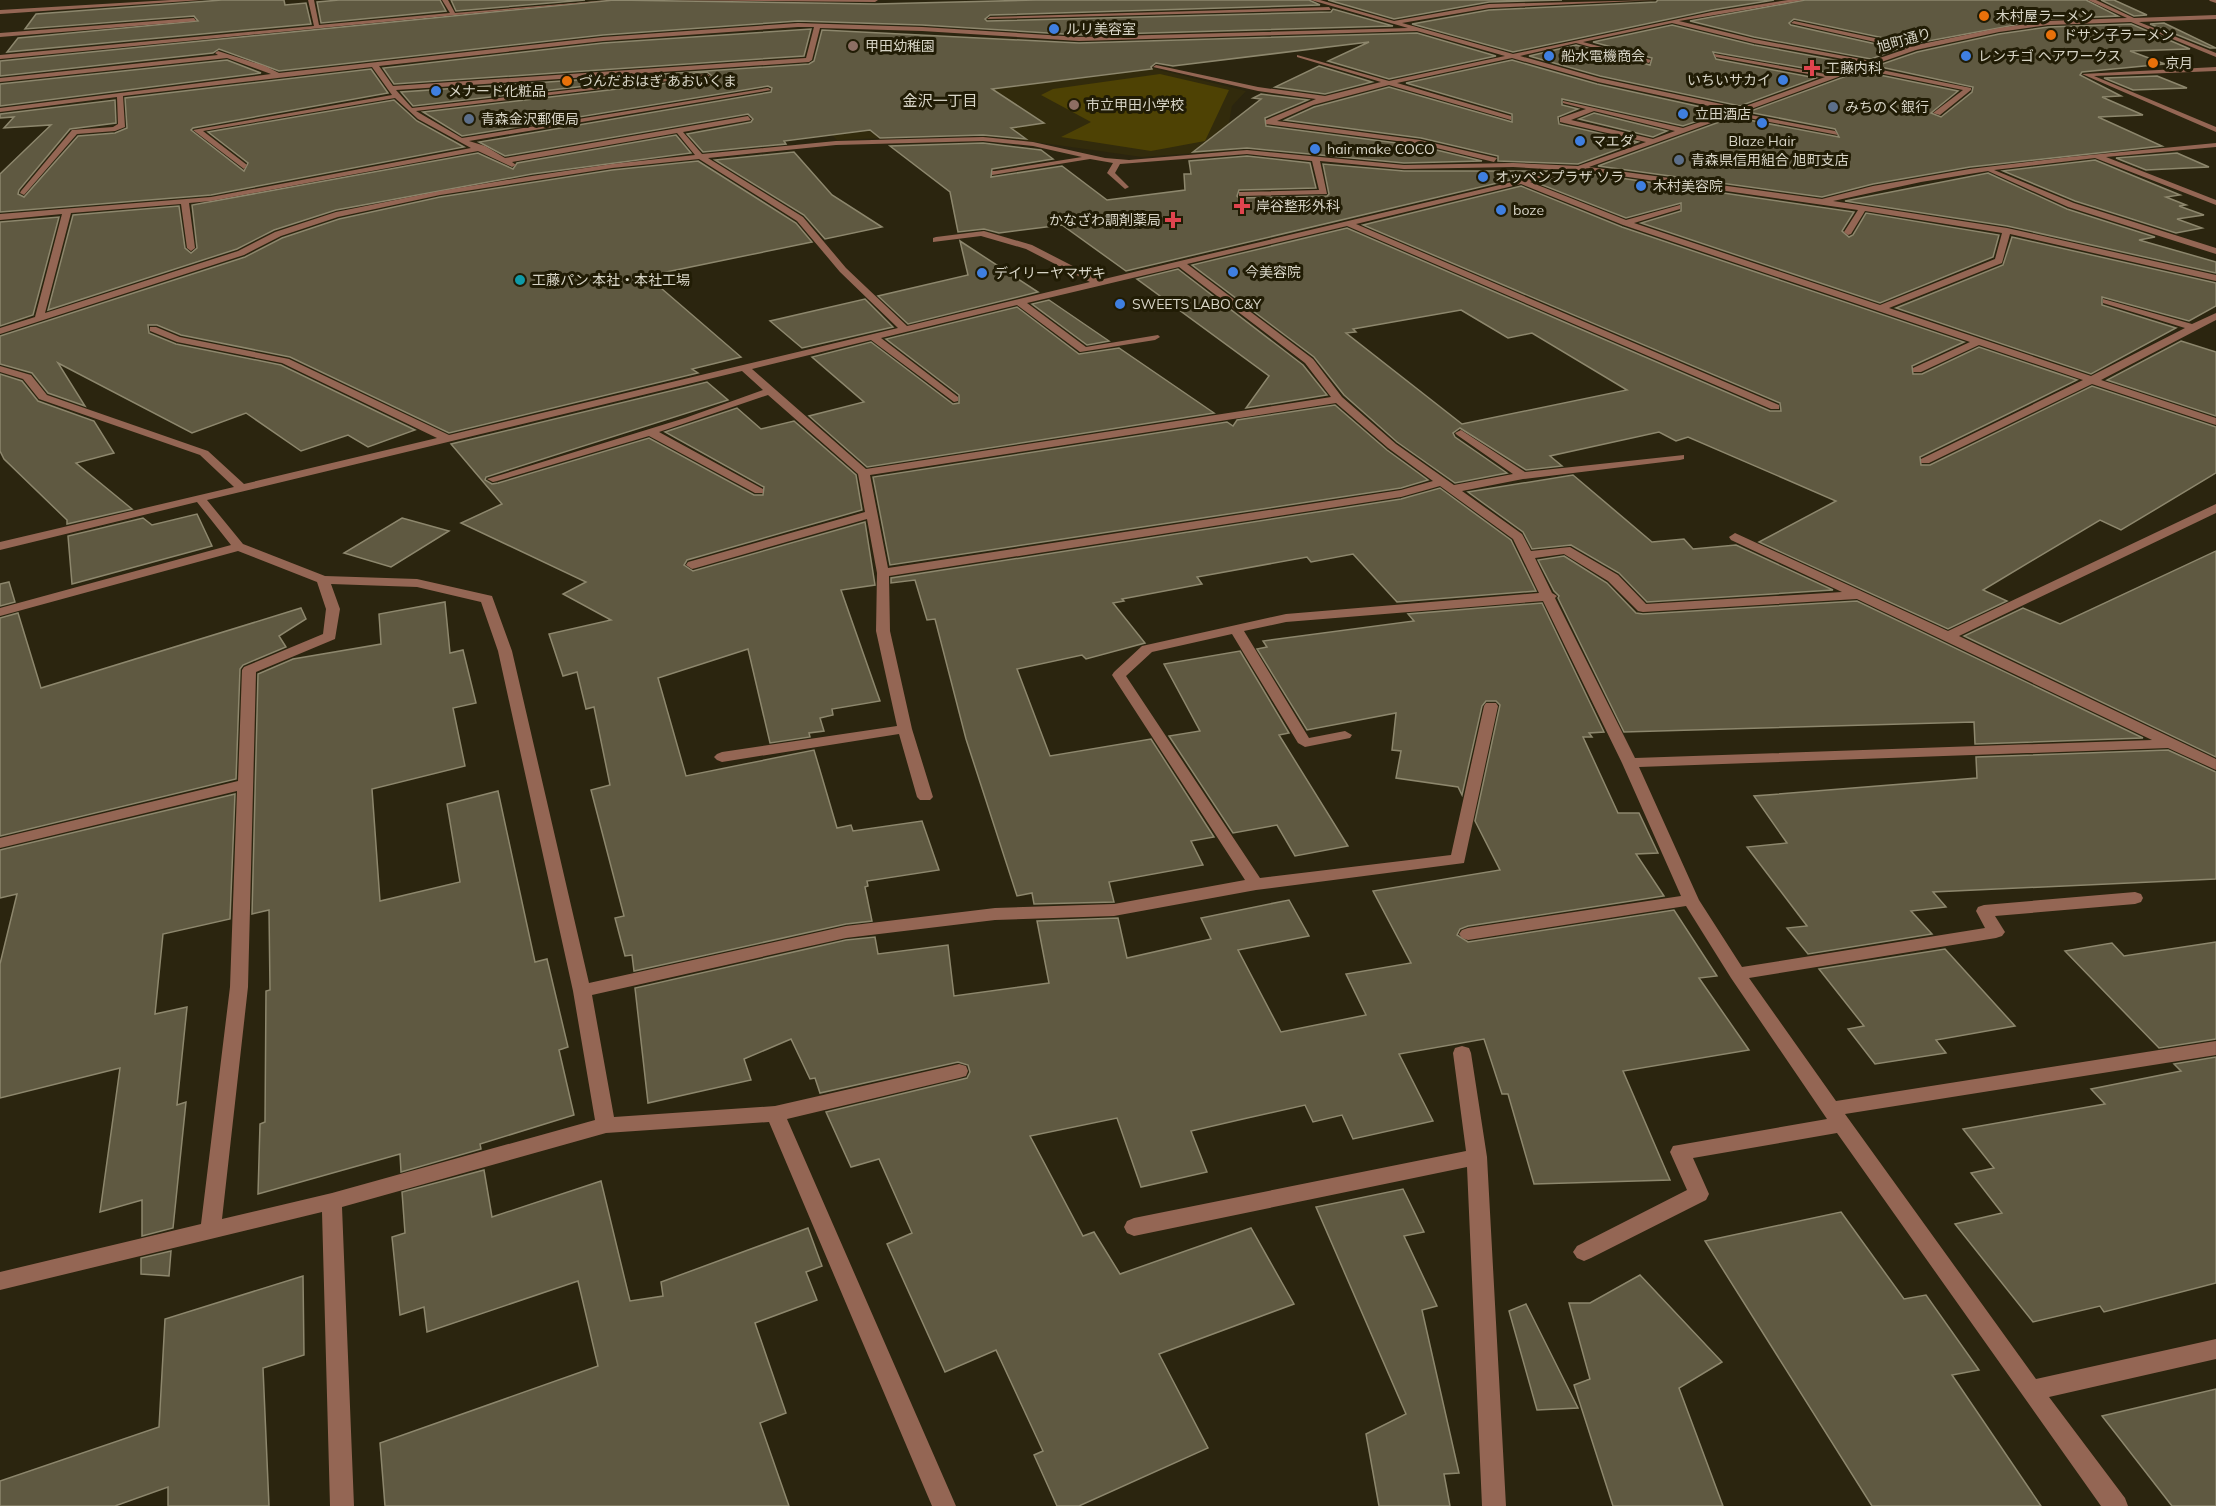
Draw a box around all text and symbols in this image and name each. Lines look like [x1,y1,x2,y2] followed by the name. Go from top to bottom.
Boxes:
[1996,7,2093,25] place label: 木村屋ラーメン
[1977,9,1991,23] marker: 木村屋ラーメン
[1066,20,1136,38] place label: ルリ美容室
[1047,22,1061,36] marker: ルリ美容室
[1875,24,1933,56] street label: 旭町通り
[2063,26,2174,44] place label: ドサン子ラーメン
[2044,28,2058,42] marker: ドサン子ラーメン
[865,37,935,55] place label: 甲田幼稚園
[846,39,860,53] marker: 甲田幼稚園
[1561,47,1645,65] place label: 船水電機商会
[1978,47,2121,65] place label: レンチゴ ヘアワークス
[1542,49,1556,63] marker: 船水電機商会
[1959,49,1973,63] marker: レンチゴ ヘアワークス
[2165,54,2193,72] place label: 京月
[2146,56,2160,70] marker: 京月
[1803,59,1821,77] marker: 工藤内科
[1826,59,1882,77] place label: 工藤内科
[1687,71,1771,89] place label: いちいサカイ
[579,72,737,90] place label: づんだおはぎ あおいくま
[1776,73,1790,87] marker: いちいサカイ
[560,74,574,88] marker: づんだおはぎ あおいくま
[448,82,546,100] place label: メナード化粧品
[429,84,443,98] marker: メナード化粧品
[902,91,978,110] district label: 金沢一丁目
[1086,96,1184,114] place label: 市立甲田小学校
[1067,98,1081,112] marker: 市立甲田小学校
[1845,98,1929,116] place label: みちのく銀行
[1826,100,1840,114] marker: みちのく銀行
[1695,105,1751,123] place label: 立田酒店
[1676,107,1690,121] marker: 立田酒店
[481,110,579,128] place label: 青森金沢郵便局
[462,112,476,126] marker: 青森金沢郵便局
[1755,116,1769,130] marker: Blaze Hair
[1592,132,1634,150] place label: マエダ
[1728,132,1797,150] place label: Blaze Hair
[1573,134,1587,148] marker: マエダ
[1327,140,1435,158] place label: hair make COCO
[1308,142,1322,156] marker: hair make COCO
[1691,151,1849,169] place label: 青森県信用組合 旭町支店
[1672,153,1686,167] marker: 青森県信用組合 旭町支店
[1495,168,1624,186] place label: オッペンプラザ ソラ
[1476,170,1490,184] marker: オッペンプラザ ソラ
[1653,177,1723,195] place label: 木村美容院
[1634,179,1648,193] marker: 木村美容院
[1233,197,1251,215] marker: 岸谷整形外科
[1256,197,1340,215] place label: 岸谷整形外科
[1513,201,1544,219] place label: boze
[1494,203,1508,217] marker: boze
[1049,211,1161,229] place label: かなざわ調剤薬局
[1166,213,1180,227] marker: かなざわ調剤薬局
[1245,263,1301,281] place label: 今美容院
[994,264,1106,282] place label: デイリーヤマザキ
[1226,265,1240,279] marker: 今美容院
[975,266,989,280] marker: デイリーヤマザキ
[532,271,690,289] place label: 工藤パン 本社・本社工場
[513,273,527,287] marker: 工藤パン 本社・本社工場
[1132,295,1262,313] place label: SWEETS LABO C&Y
[1113,297,1127,311] marker: SWEETS LABO C&Y

